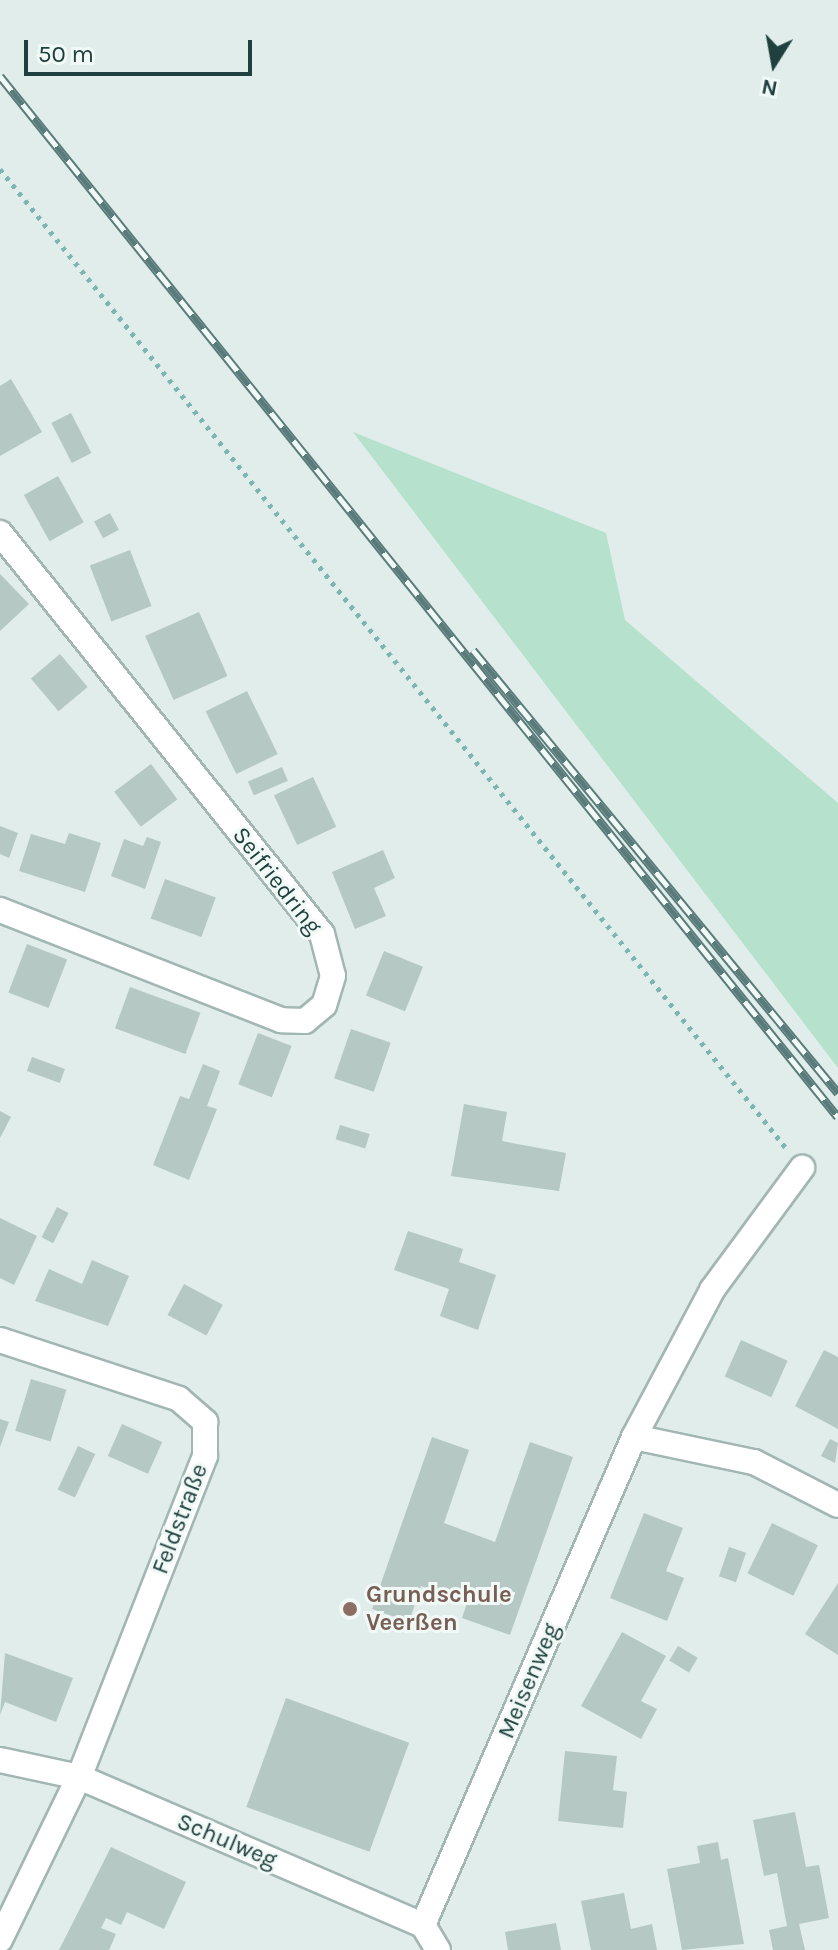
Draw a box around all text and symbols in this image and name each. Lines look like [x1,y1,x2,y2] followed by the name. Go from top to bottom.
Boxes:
[28,24,256,74] scale bar
[734,24,814,104] north arrow
[38,40,94,68] text: 50 m
[759,73,780,102] text: N
[226,822,328,940] street label: Seifriedring
[146,1460,214,1578] street label: Feldstraße
[366,1581,512,1637] place label: Grundschule Veerßen
[341,1600,359,1618] marker: Grundschule Veerßen
[492,1619,566,1743] street label: Meisenweg
[173,1807,281,1875] street label: Schulweg

